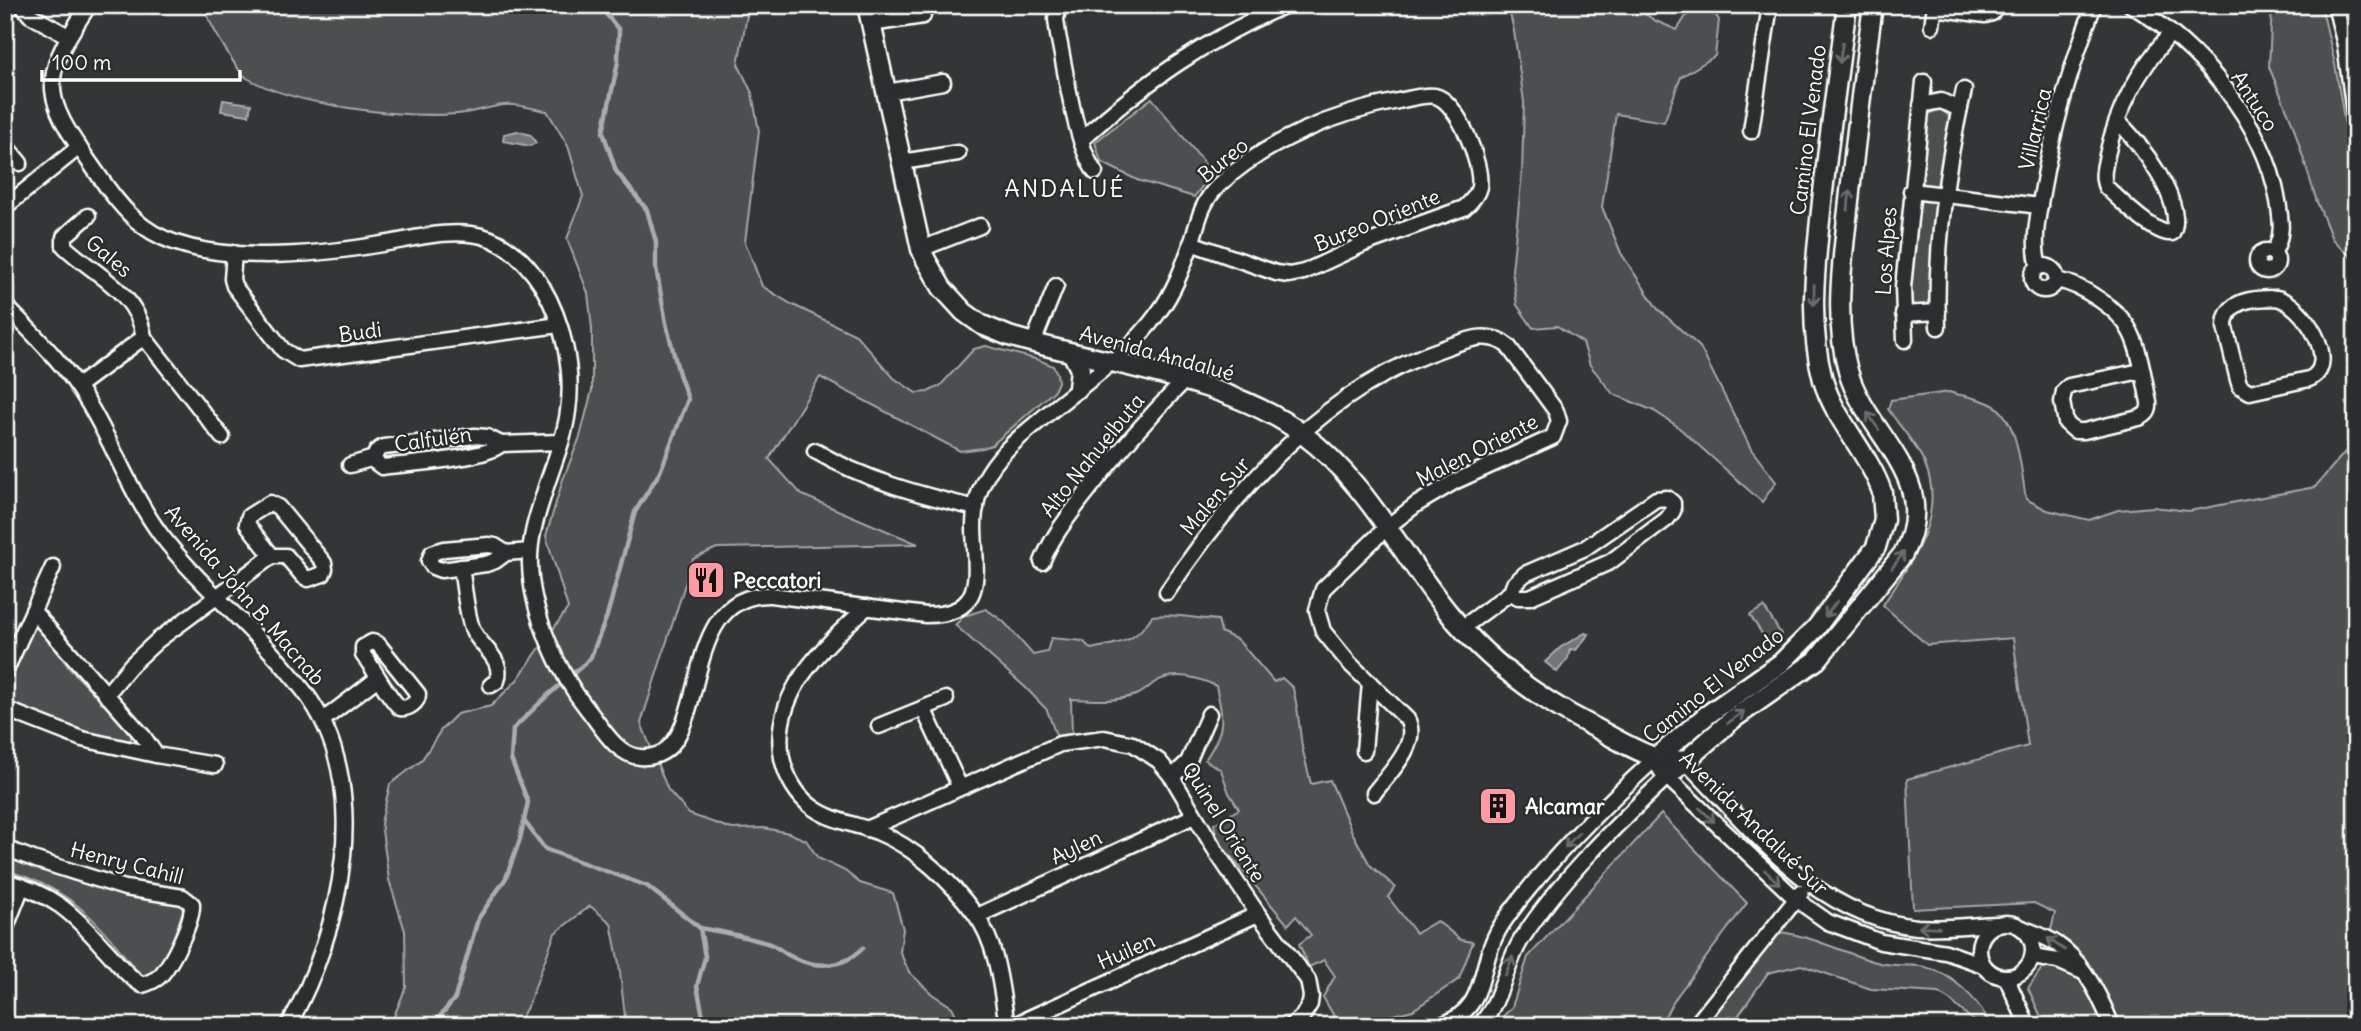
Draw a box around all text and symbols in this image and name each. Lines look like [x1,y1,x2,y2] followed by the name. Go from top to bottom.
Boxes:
[42,38,240,82] scale bar
[1834,41,1847,64] one-way arrow
[1784,43,1832,217] street label: Camino El Venado
[52,49,111,76] text: 100 m
[2225,66,2285,136] street label: Antuco
[2012,85,2058,173] street label: Villarrica
[1192,132,1254,188] street label: Bureo
[1004,173,1126,203] district label: ANDALUÉ
[1310,183,1444,257] street label: Bureo Oriente
[1843,189,1856,212] one-way arrow
[1869,206,1903,296] street label: Los Alpes
[80,229,138,283] street label: Gales
[1807,283,1820,306] one-way arrow
[337,316,383,348] street label: Budi
[1077,319,1237,387] street label: Avenida Andalué
[1034,388,1150,522] street label: Alto Nahuelbuta
[1412,408,1542,492] street label: Malen Oriente
[1866,412,1880,431] one-way arrow
[393,420,473,458] street label: Calfulén
[1174,451,1256,541] street label: Malen Sur
[159,499,331,691] street label: Avenida John B. Macnab
[1891,551,1905,570] one-way arrow
[685,559,727,601] restaurant icon: Peccatori
[733,567,821,594] place label: Peccatori
[1823,599,1838,618] one-way arrow
[1637,622,1789,748] street label: Camino El Venado
[1727,710,1746,725] one-way arrow
[1674,745,1834,901] street label: Avenida Andalué Sur
[1176,757,1272,887] street label: Quinel Oriente
[1477,785,1519,827] building icon: Alcamar
[1525,793,1605,820] place label: Alcamar
[1698,807,1715,824] one-way arrow
[1046,823,1106,871] street label: Aylen
[1564,831,1581,848] one-way arrow
[68,836,186,890] street label: Henry Cahill
[1763,868,1780,885] one-way arrow
[1918,921,1941,934] one-way arrow
[1093,926,1159,976] street label: Huilen
[2047,937,2066,951] one-way arrow
[1504,955,1517,977] one-way arrow

